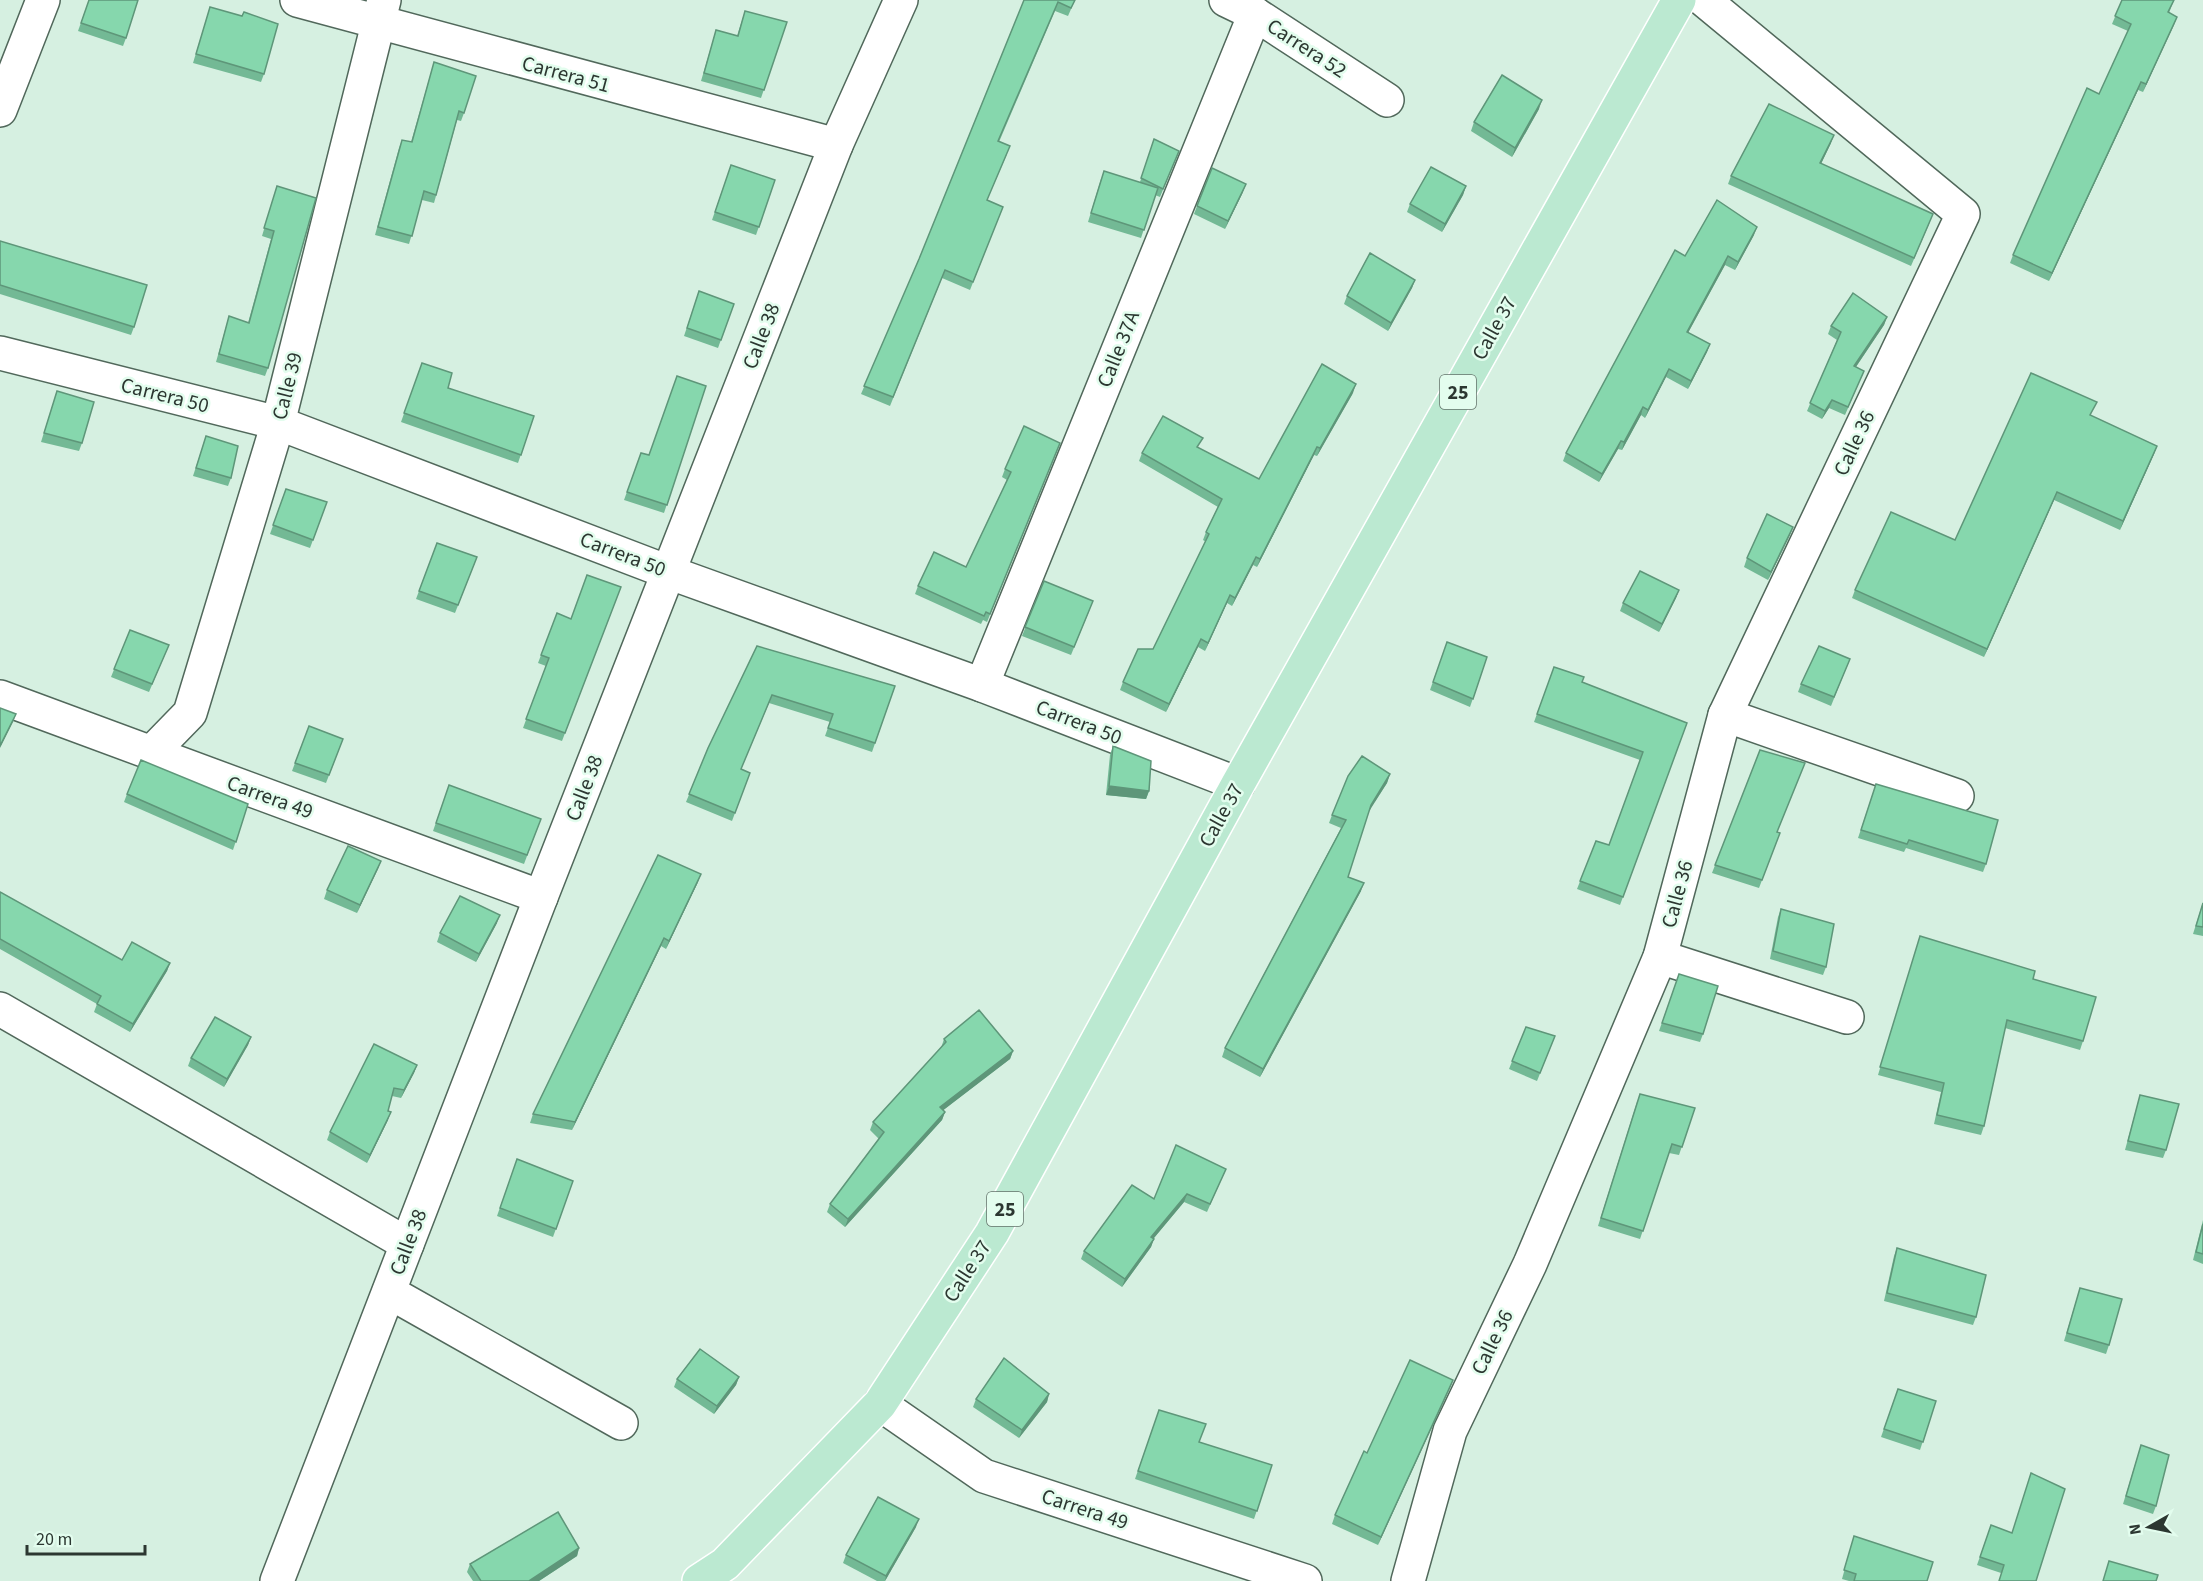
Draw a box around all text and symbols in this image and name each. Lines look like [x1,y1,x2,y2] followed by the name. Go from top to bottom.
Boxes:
[1261,11,1353,85] street label: Carrera 52
[519,48,613,100] street label: Carrera 51
[1464,291,1524,365] street label: Calle 37
[735,299,787,373] street label: Calle 38
[1089,306,1147,392] street label: Calle 37A
[264,349,310,423] street label: Calle 39
[118,370,212,420] street label: Carrera 50
[1440,375,1476,409] road number: 25
[1826,405,1882,481] street label: Calle 36
[576,524,670,584] street label: Carrera 50
[1032,692,1126,752] street label: Carrera 50
[558,751,610,825] street label: Calle 38
[223,768,317,826] street label: Carrera 49
[1191,778,1251,852] street label: Calle 37
[1654,857,1700,931] street label: Calle 36
[987,1192,1023,1226] road number: 25
[382,1205,434,1279] street label: Calle 38
[936,1234,998,1308] street label: Calle 37
[1463,1305,1521,1379] street label: Calle 36
[1038,1481,1132,1537] street label: Carrera 49
[2119,1497,2179,1557] north arrow
[27,1518,146,1556] scale bar
[2123,1522,2147,1536] text: N
[36,1527,72,1552] text: 20 m

